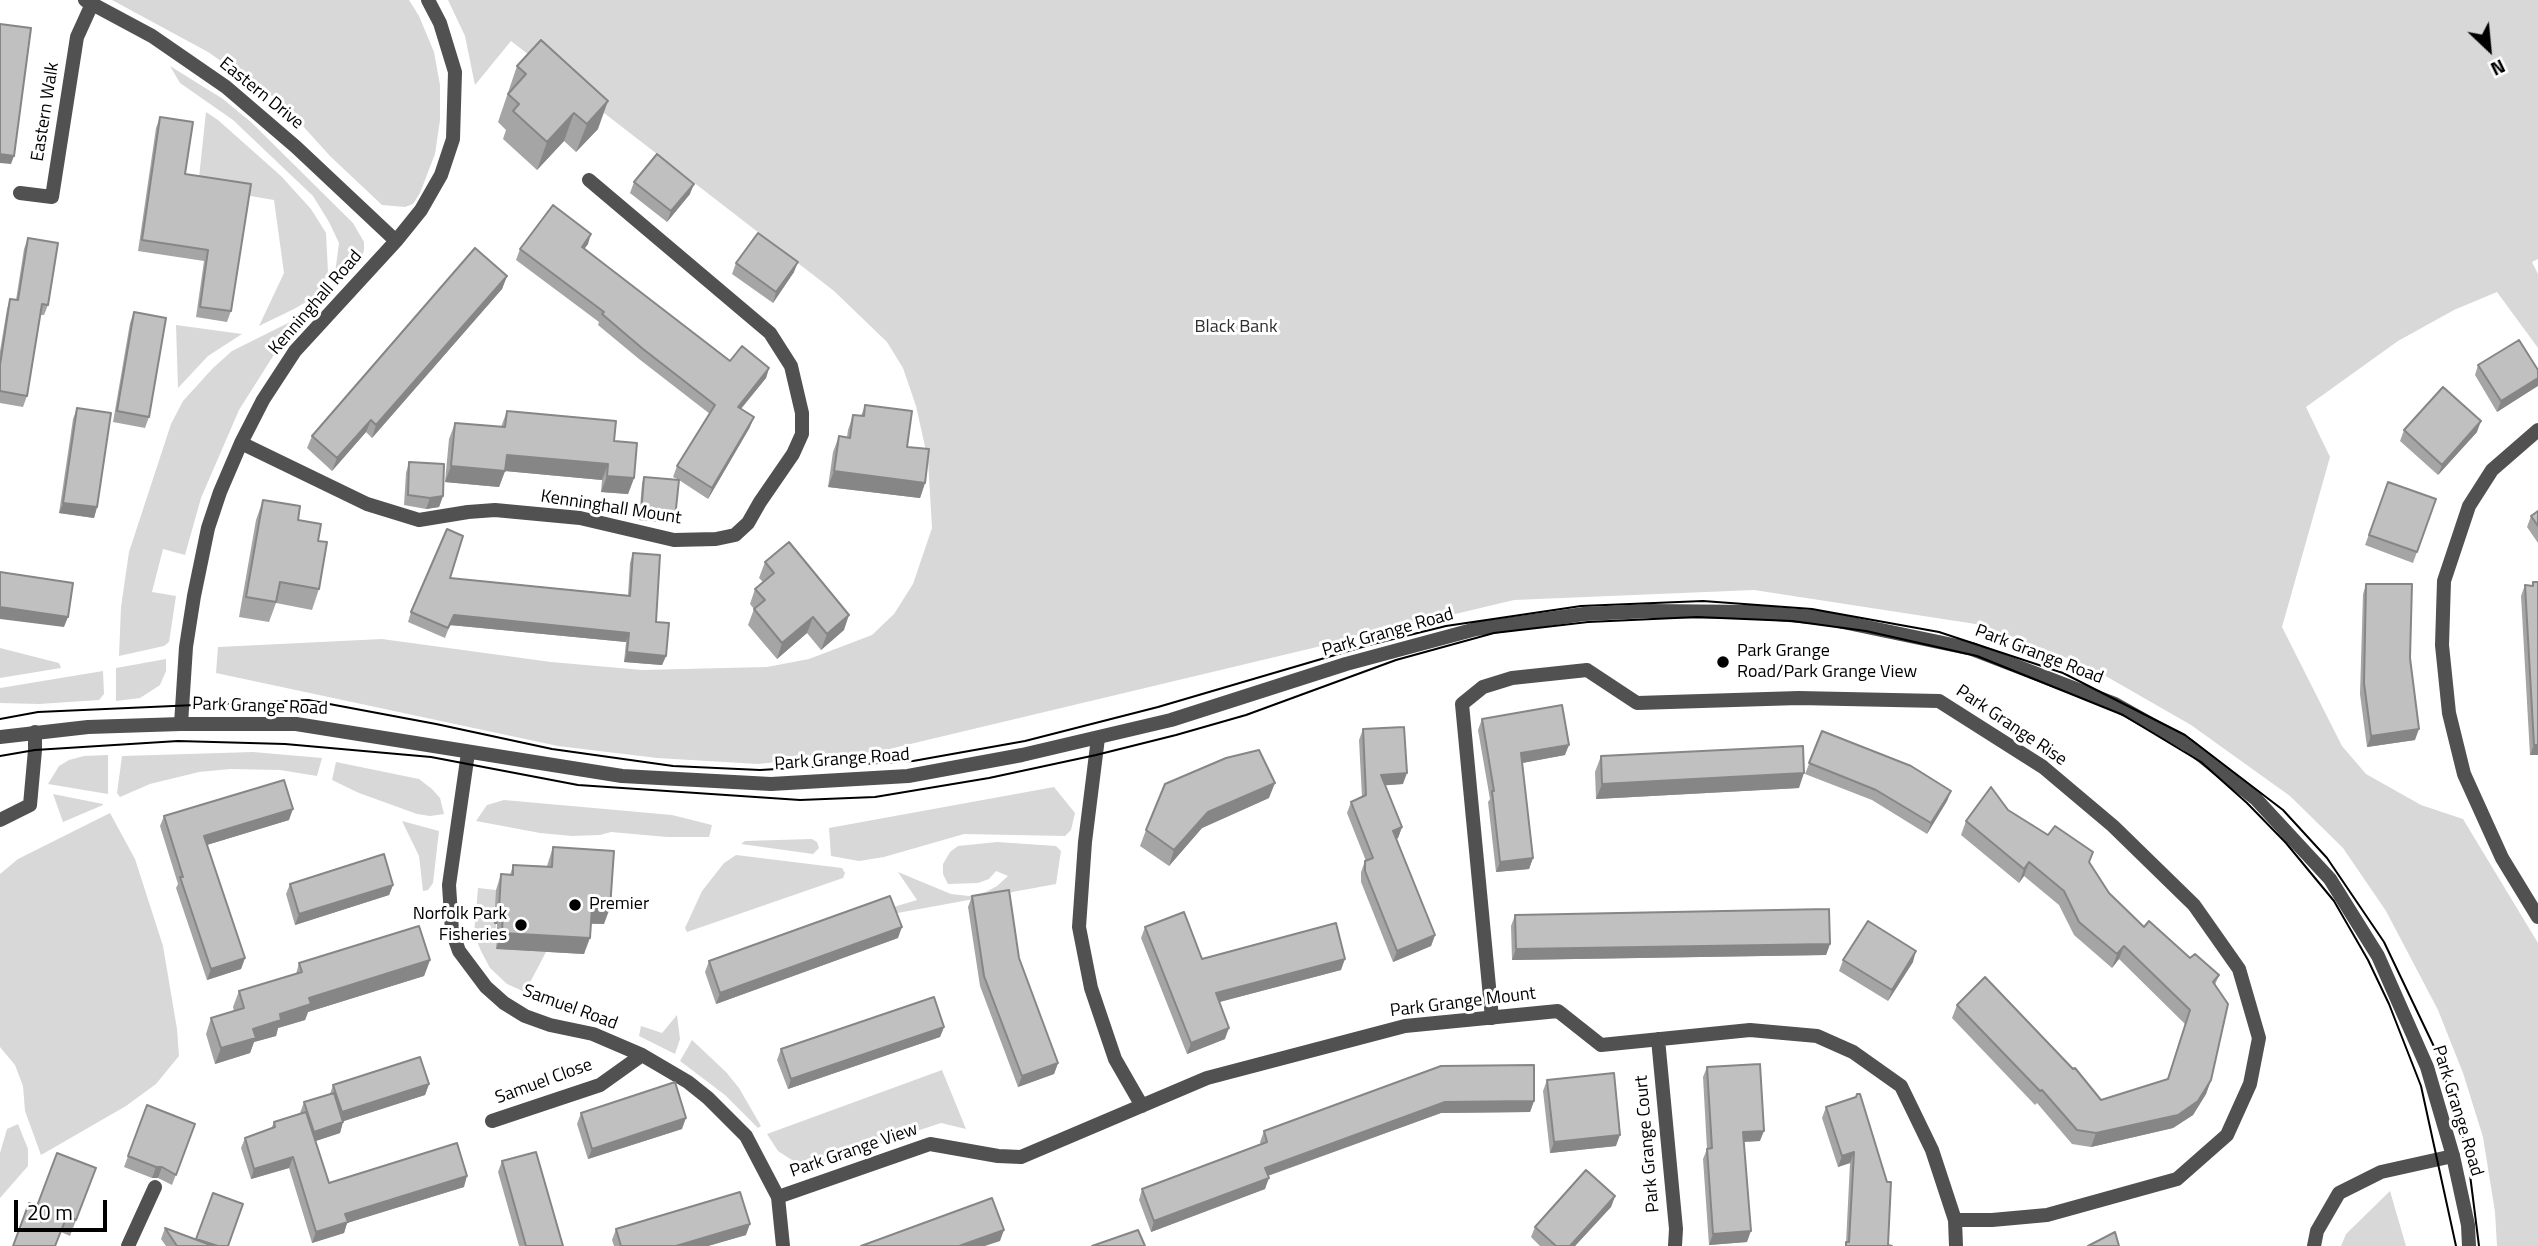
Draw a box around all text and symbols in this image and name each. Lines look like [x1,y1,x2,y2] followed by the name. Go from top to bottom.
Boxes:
[2454,14,2524,84] north arrow
[2486,52,2511,84] text: N
[215,54,307,134] street label: Eastern Drive
[28,61,64,163] street label: Eastern Walk
[265,246,367,360] street label: Kenninghall Road
[1194,317,1278,339] park label: Black Bank
[539,486,683,530] street label: Kenninghall Mount
[1320,604,1456,662] street label: Park Grange Road
[1972,621,2106,689] street label: Park Grange Road
[1737,641,1917,684] place label: Park Grange Road/Park Grange View
[1715,654,1731,670] marker: Park Grange Road/Park Grange View
[1951,681,2071,771] street label: Park Grange Rise
[192,694,328,720] street label: Park Grange Road
[774,744,910,776] street label: Park Grange Road
[589,894,649,916] place label: Premier
[567,897,583,913] marker: Premier
[413,904,507,946] place label: Norfolk Park Fisheries
[513,917,529,933] marker: Norfolk Park Fisheries
[520,981,620,1035] street label: Samuel Road
[1389,983,1537,1023] street label: Park Grange Mount
[2427,1043,2487,1179] street label: Park Grange Road
[493,1054,595,1110] street label: Samuel Close
[1631,1074,1665,1214] street label: Park Grange Court
[787,1119,921,1183] street label: Park Grange View
[18,1186,110,1230] scale bar
[27,1196,73,1228] text: 20 m

